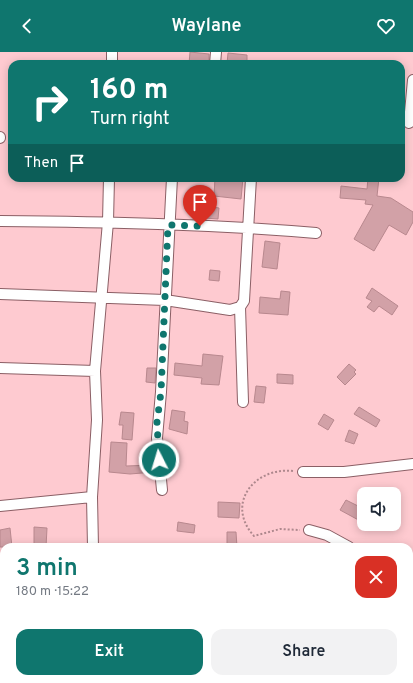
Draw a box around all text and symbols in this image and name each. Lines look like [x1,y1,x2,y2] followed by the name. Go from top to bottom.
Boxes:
[16,15,38,37] icon: back
[172,15,241,38] text: Waylane
[375,15,397,37] icon: heart
[90,73,168,109] text: 160 m
[24,76,76,128] icon: right
[90,108,170,131] text: Turn right
[66,152,88,174] icon: arrive
[24,154,58,173] text: Then
[183,185,217,226] pin
[189,191,211,213] icon: arrive
[138,439,180,481] position arrow
[357,487,401,531] map controls
[357,487,401,531] button: sound
[16,554,78,584] text: 3 min
[355,556,397,598] button: close
[16,584,89,600] text: 180 m · 15:22
[16,629,203,675] button: Exit
[211,629,397,675] button: Share

